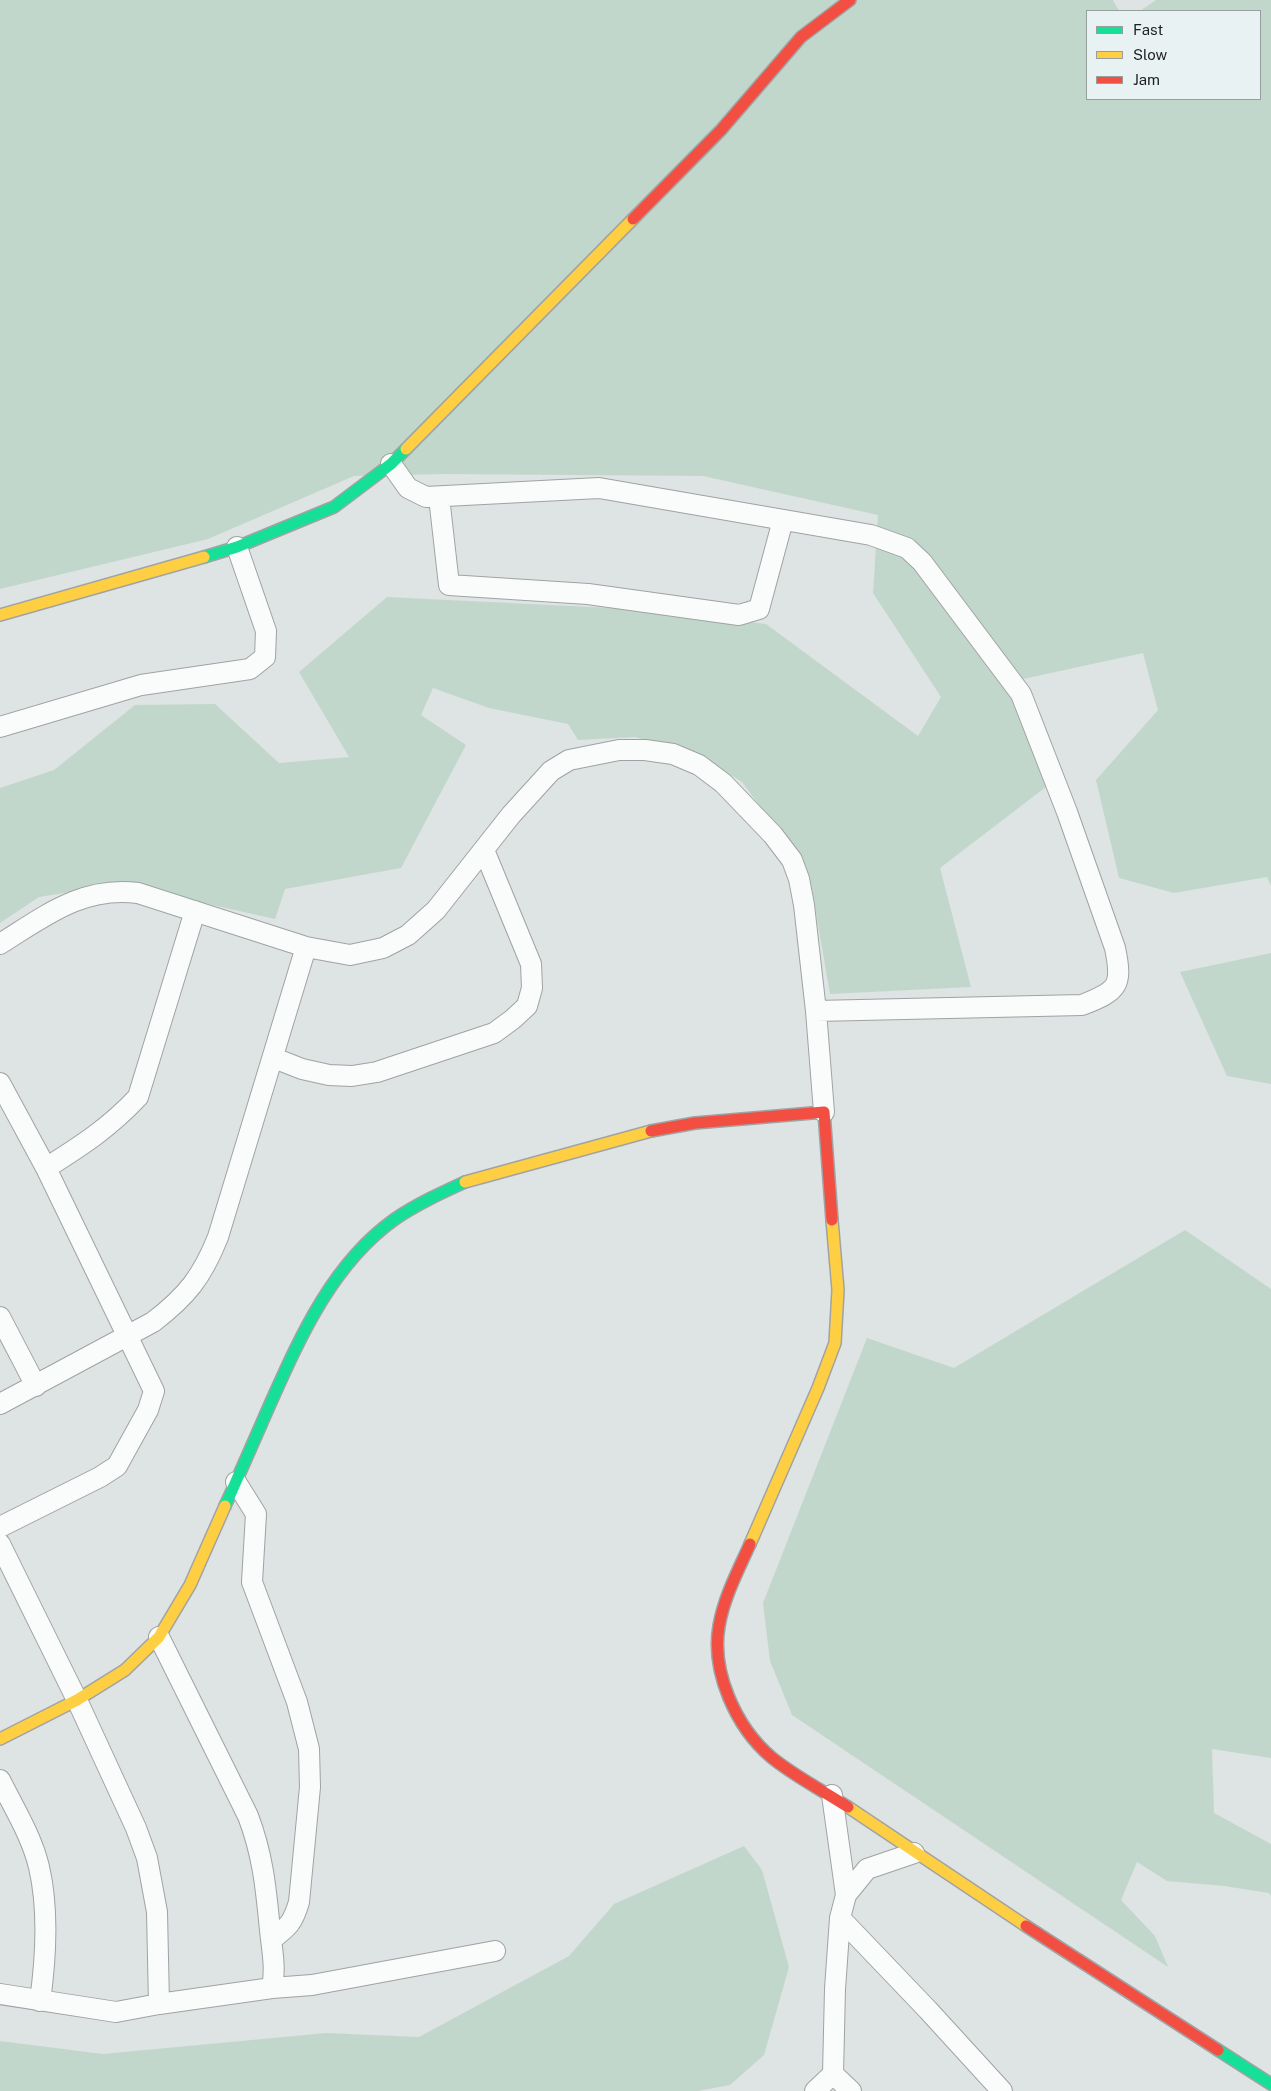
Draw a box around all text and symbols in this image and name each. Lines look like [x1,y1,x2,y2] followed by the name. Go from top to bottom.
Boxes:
[1086,10,1261,100] legend
[1133,21,1163,38] text: Fast
[1133,46,1167,63] text: Slow
[1133,71,1160,88] text: Jam

